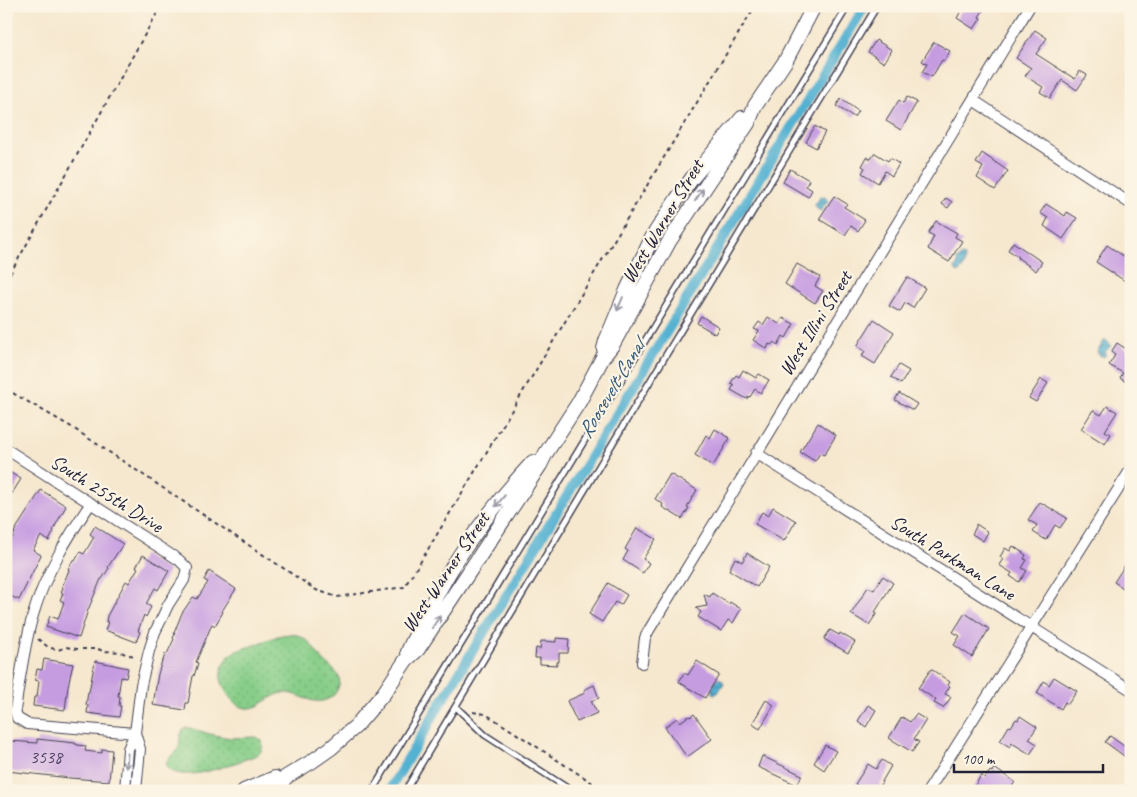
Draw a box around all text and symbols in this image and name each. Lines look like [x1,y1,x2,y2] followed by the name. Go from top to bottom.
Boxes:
[616,153,710,288] street label: West Warner Street
[694,188,704,202] one-way arrow
[773,264,859,380] street label: West Illini Street
[615,296,625,311] one-way arrow
[572,330,654,442] water label: Roosevelt Canal
[46,449,169,539] street label: South 255th Drive
[495,494,506,507] one-way arrow
[396,505,496,637] street label: West Warner Street
[886,509,1021,607] street label: South Parkman Lane
[431,615,441,629] one-way arrow
[954,742,1103,774] scale bar
[30,746,64,768] house number: 3538
[962,750,996,769] text: 100 m
[123,753,132,769] one-way arrow

